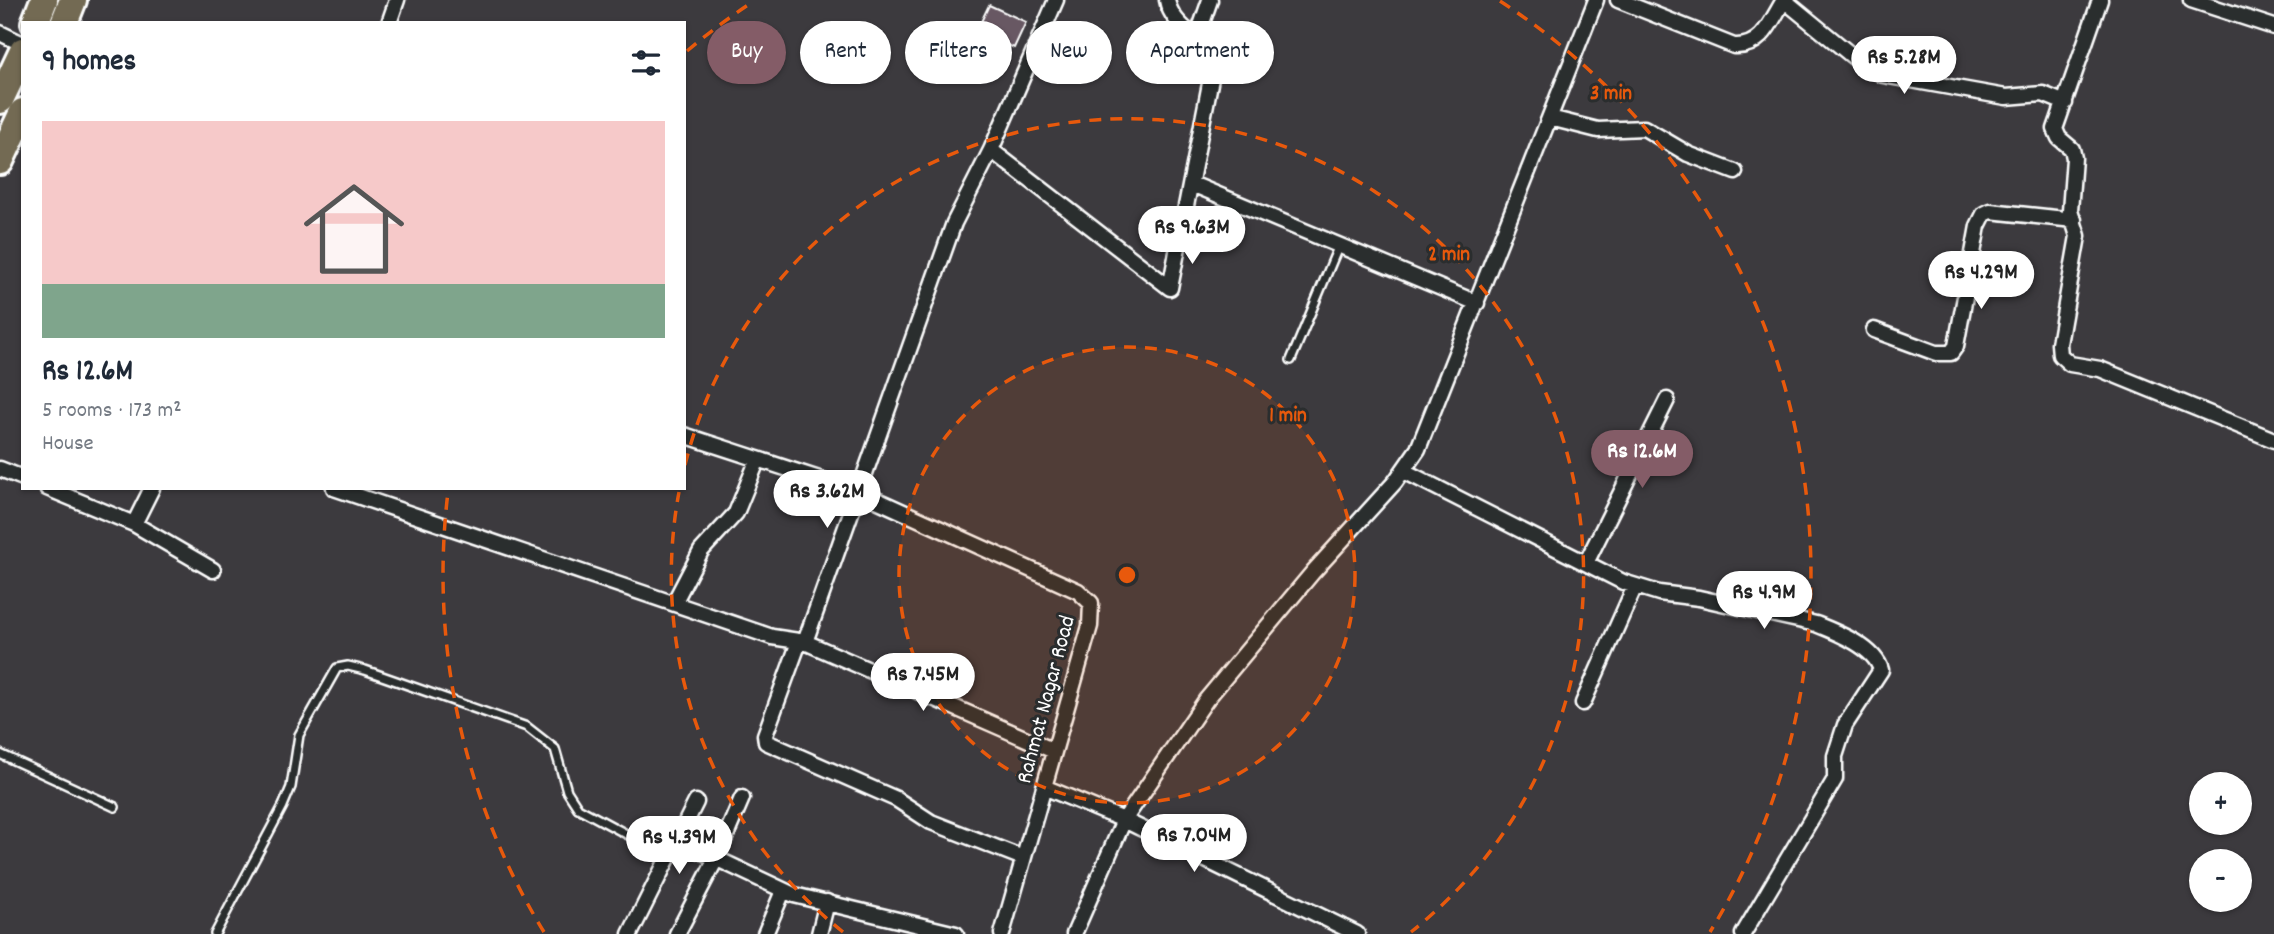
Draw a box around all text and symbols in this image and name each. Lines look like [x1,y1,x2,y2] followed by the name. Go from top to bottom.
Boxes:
[707,21,786,84] chip: Buy
[800,21,891,84] chip: Rent
[905,21,1012,84] chip: Filters
[1026,21,1112,84] chip: New
[1126,21,1274,84] chip: Apartment
[1832,36,1976,96] pin: Rs 5.28M
[42,42,136,85] text: 9 homes
[1867,42,1941,75] text: Rs 5.28M
[627,44,665,82] icon: filters
[1590,80,1632,110] text: 3 min
[291,166,417,292] icon: home
[1120,206,1264,266] pin: Rs 9.63M
[1154,212,1230,245] text: Rs 9.63M
[1428,241,1470,271] text: 2 min
[1909,252,2053,311] pin: Rs 4.29M
[1944,257,2018,290] text: Rs 4.29M
[42,352,133,395] text: Rs 12.6M
[42,395,182,428] text: 5 rooms · 173 m²
[1269,402,1307,432] text: 1 min
[42,428,94,461] text: House
[1570,430,1714,490] pin: Rs 12.6M
[1607,436,1677,469] text: Rs 12.6M
[755,470,899,530] pin: Rs 3.62M
[790,476,864,509] text: Rs 3.62M
[1115,563,1139,587] centre of rings
[1699,572,1829,631] pin: Rs 4.9M
[1732,577,1796,610] text: Rs 4.9M
[1009,612,1086,788] street label: Rahmat Nagar Road
[851,654,995,713] pin: Rs 7.45M
[887,659,959,692] text: Rs 7.45M
[2189,772,2252,912] map controls
[2189,772,2252,835] button: +
[1122,814,1266,874] pin: Rs 7.04M
[607,816,751,876] pin: Rs 4.39M
[1157,820,1231,853] text: Rs 7.04M
[642,822,716,855] text: Rs 4.39M
[2189,849,2252,912] button: −

